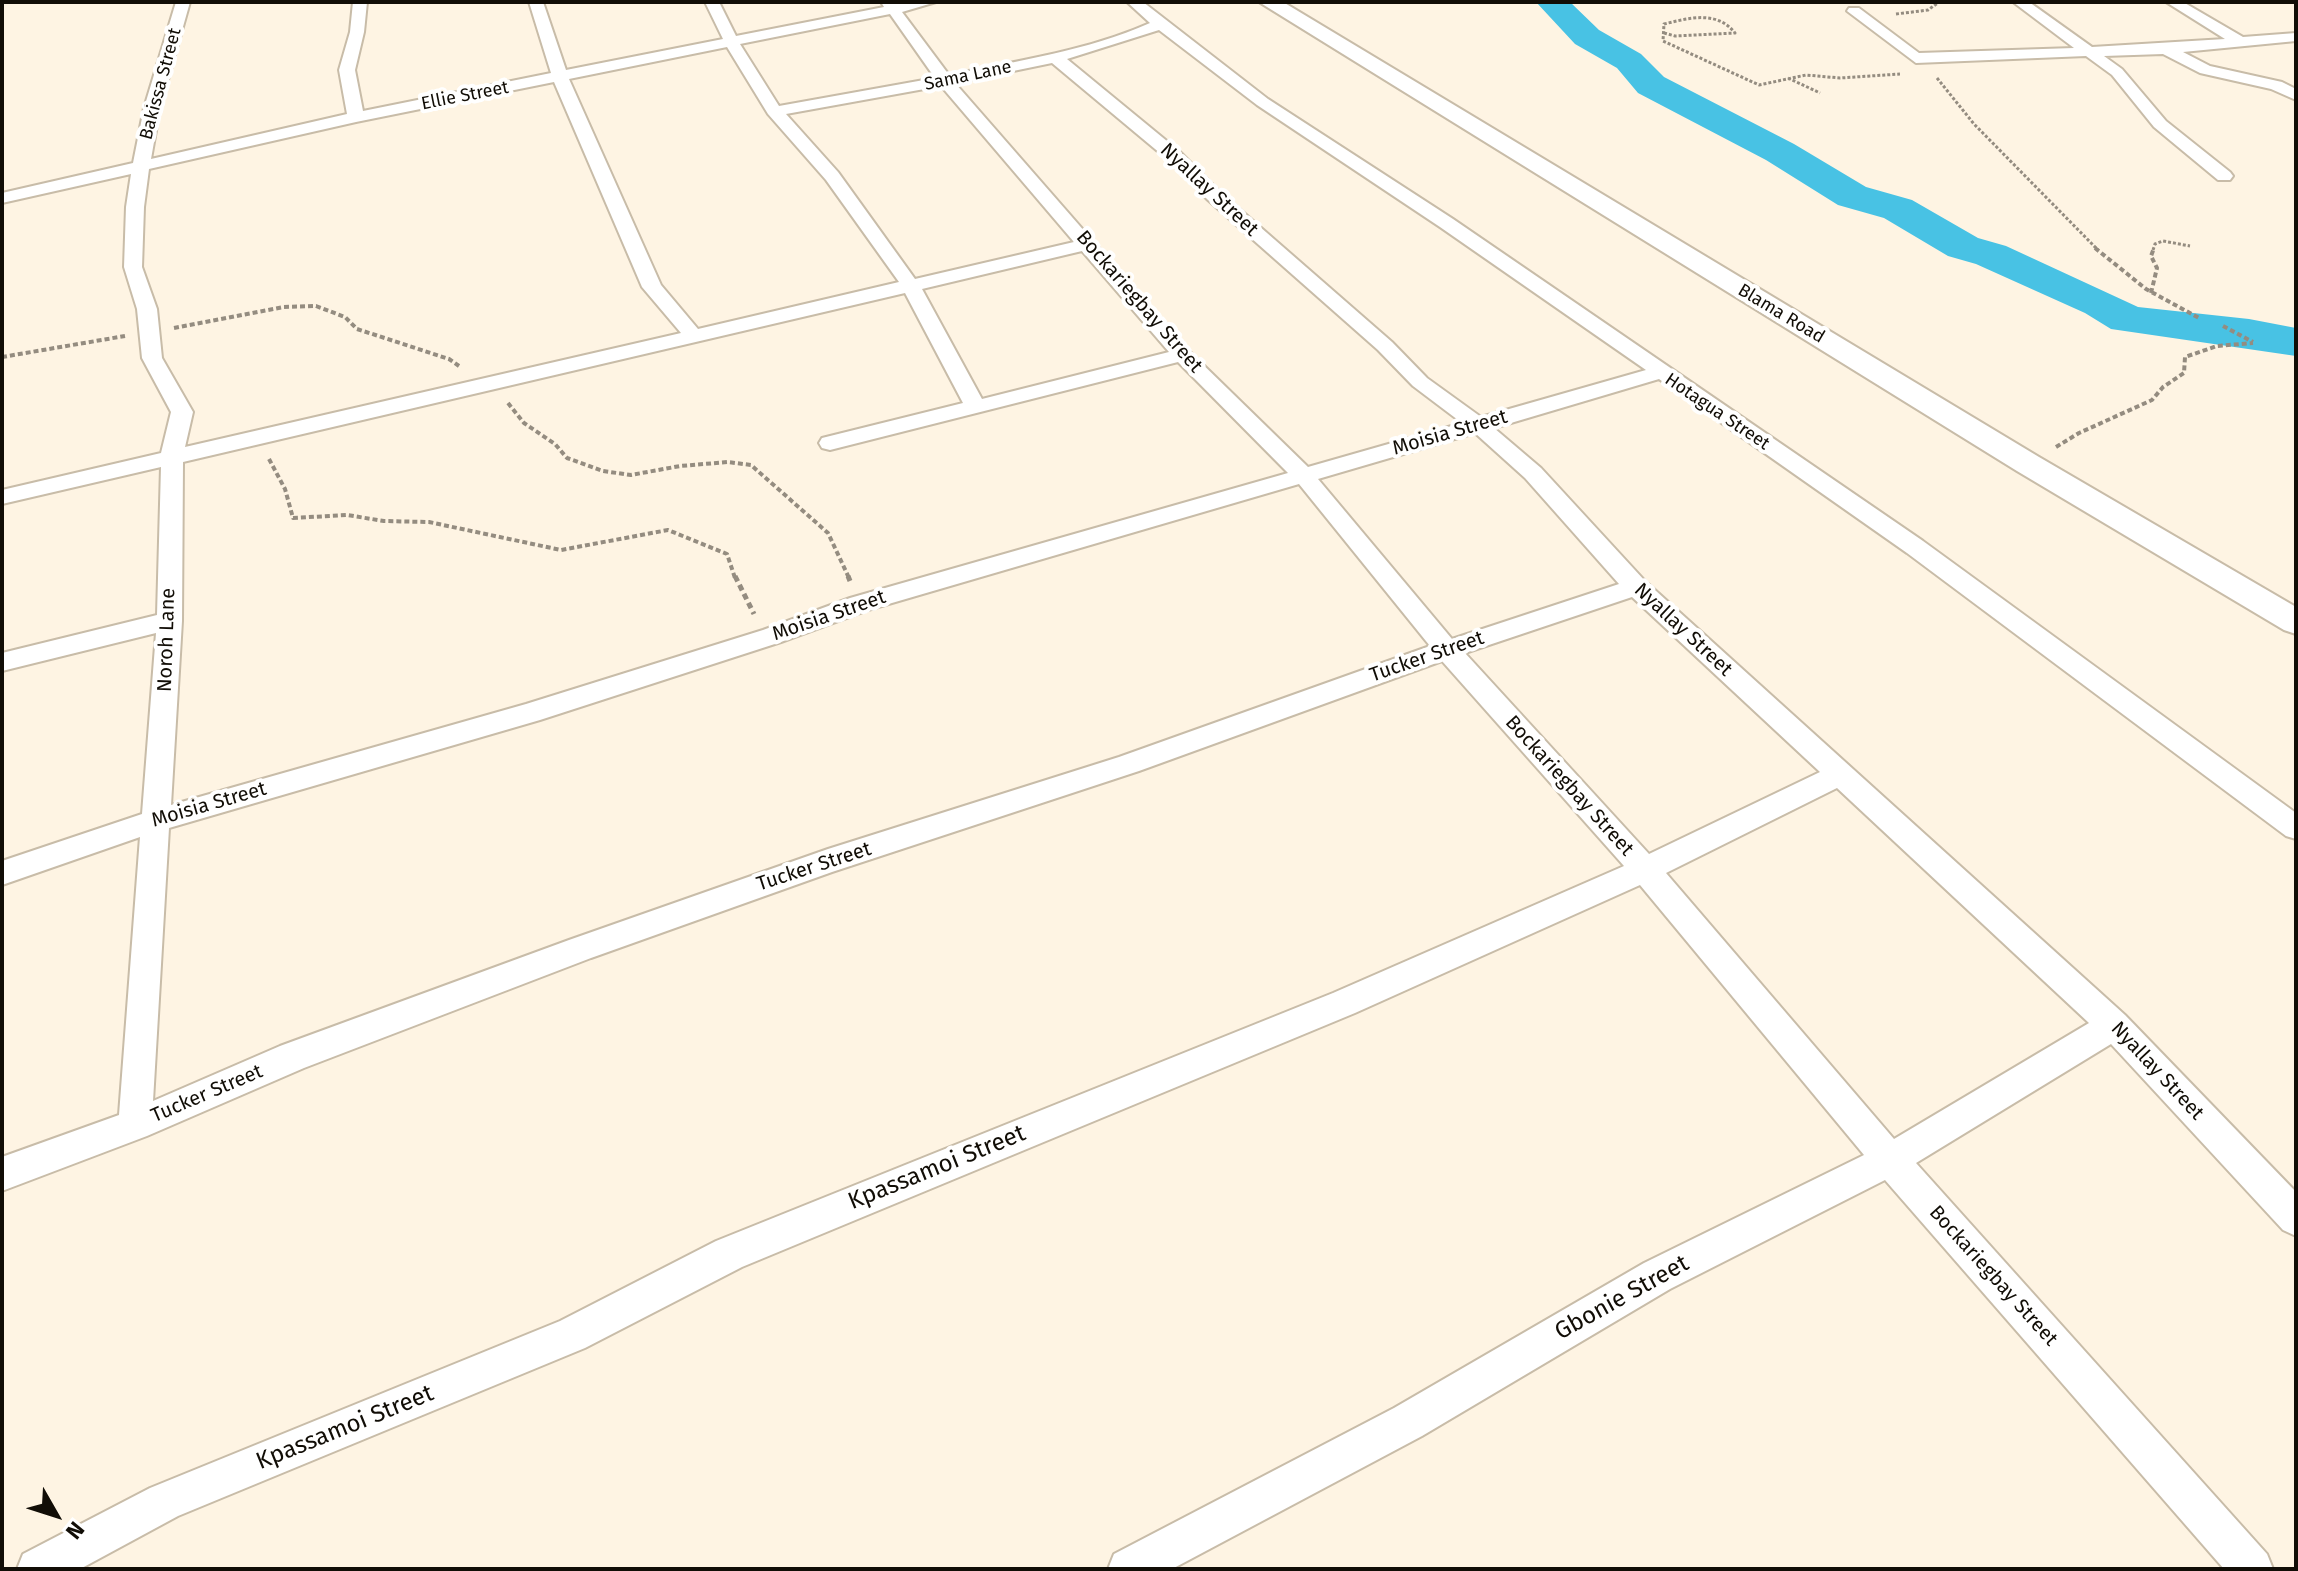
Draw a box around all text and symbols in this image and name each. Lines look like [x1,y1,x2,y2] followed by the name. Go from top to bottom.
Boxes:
[136,26,186,142] street label: Bakissa Street
[922,56,1014,96] street label: Sama Lane
[419,77,511,115] street label: Ellie Street
[1155,138,1263,242] street label: Nyallay Street
[1071,226,1207,378] street label: Bockariegbay Street
[1734,280,1828,348] street label: Blama Road
[1660,369,1774,455] street label: Hotagua Street
[1390,405,1510,461] street label: Moisia Street
[1629,578,1737,682] street label: Nyallay Street
[769,585,889,647] street label: Moisia Street
[153,587,181,693] street label: Noroh Lane
[1367,626,1487,688] street label: Tucker Street
[1500,711,1638,861] street label: Bockariegbay Street
[149,777,269,833] street label: Moisia Street
[754,837,874,897] street label: Tucker Street
[2105,1017,2209,1125] street label: Nyallay Street
[148,1060,266,1128] street label: Tucker Street
[844,1119,1030,1217] street label: Kpassamoi Street
[1924,1201,2062,1351] street label: Bockariegbay Street
[1550,1249,1694,1347] street label: Gbonie Street
[252,1379,438,1477] street label: Kpassamoi Street
[16,1475,96,1555] north arrow
[60,1516,90,1545] text: N

